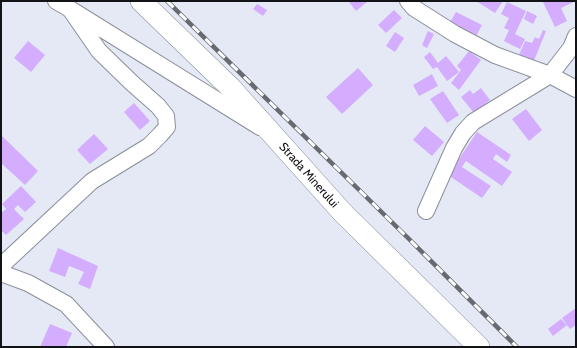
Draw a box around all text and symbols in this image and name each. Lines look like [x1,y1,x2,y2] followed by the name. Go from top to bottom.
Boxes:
[276,139,342,210] street label: Strada Minerului

